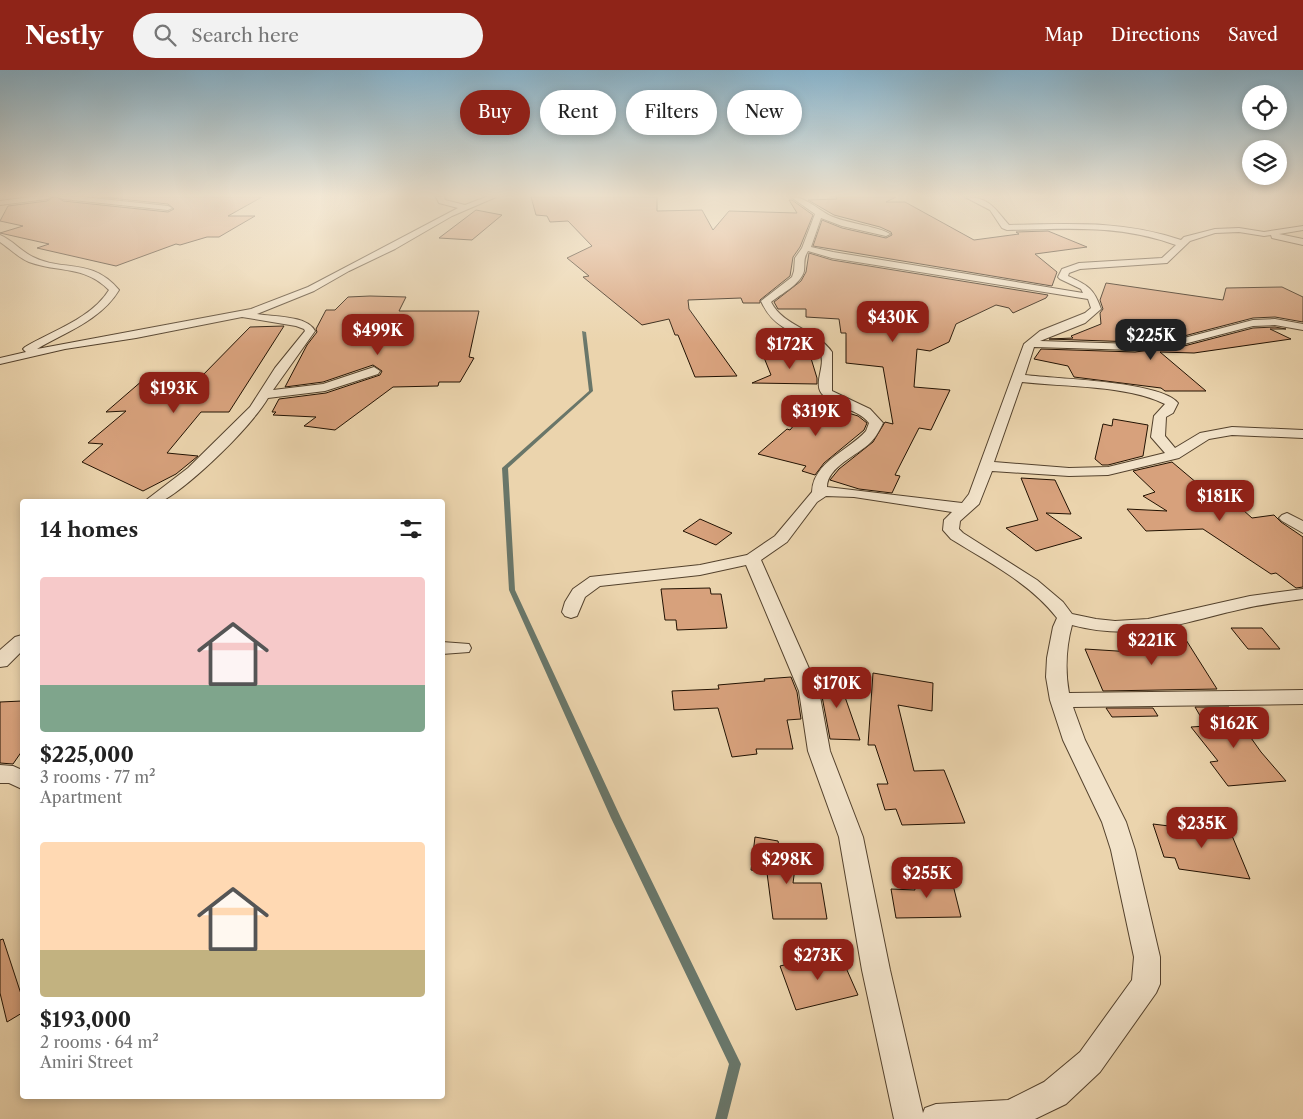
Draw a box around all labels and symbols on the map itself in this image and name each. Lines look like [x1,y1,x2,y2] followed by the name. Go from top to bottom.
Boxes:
[858,300,928,343] pin: $430K
[343,314,413,356] pin: $499K
[1116,318,1186,361] pin: $225K
[755,328,825,370] pin: $172K
[139,372,209,414] pin: $193K
[781,394,851,437] pin: $319K
[1185,480,1255,522] pin: $181K
[1117,624,1187,666] pin: $221K
[802,666,872,709] pin: $170K
[1199,706,1269,749] pin: $162K
[1167,806,1237,849] pin: $235K
[752,842,822,885] pin: $298K
[892,856,962,899] pin: $255K
[783,938,853,981] pin: $273K

